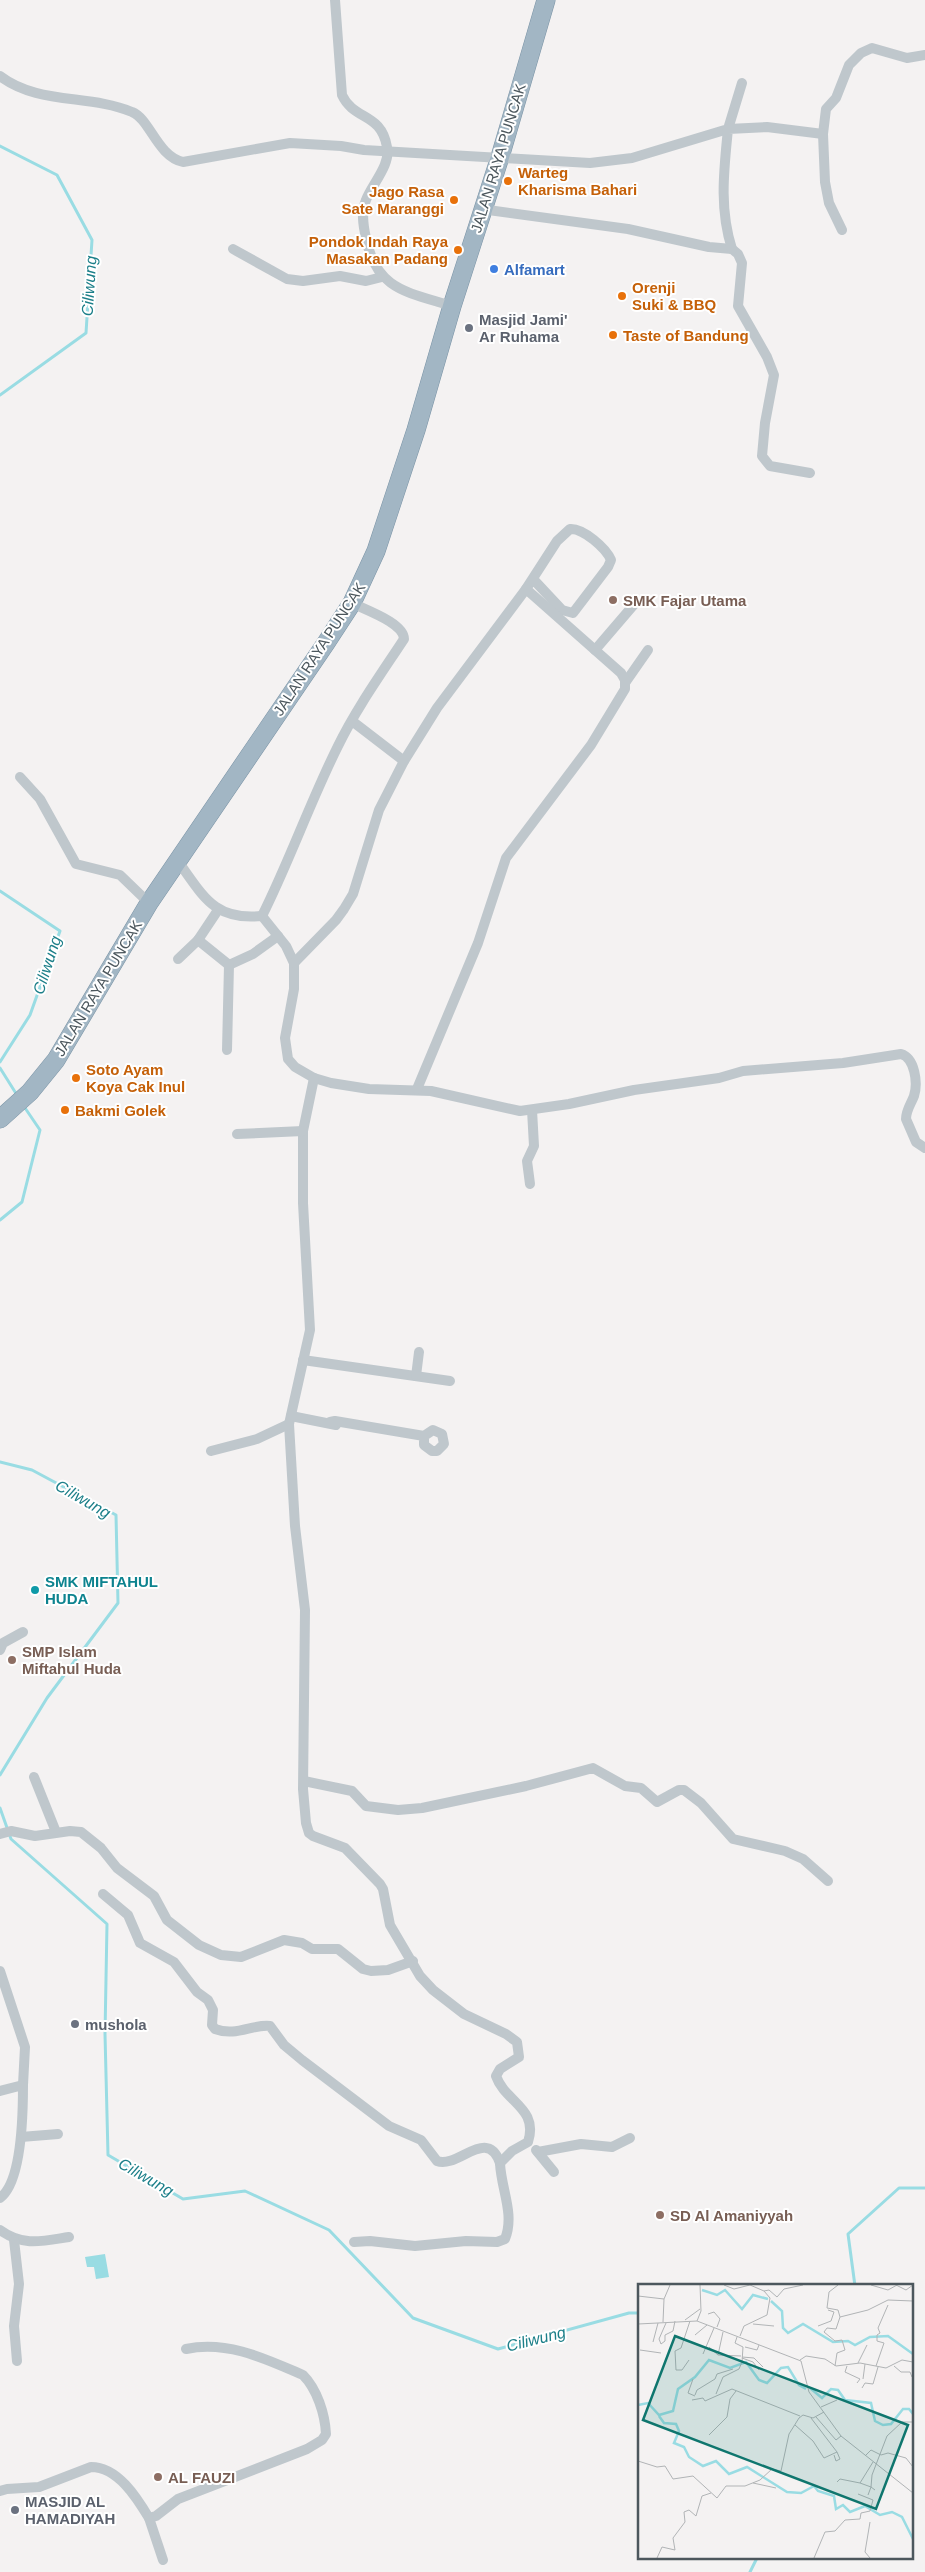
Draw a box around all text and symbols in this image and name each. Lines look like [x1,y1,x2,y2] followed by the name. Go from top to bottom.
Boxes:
[467,81,529,235] street label: JALAN RAYA PUNCAK
[518,164,637,198] place label: Warteg Kharisma Bahari
[502,175,514,187] marker: Warteg Kharisma Bahari
[341,183,445,217] place label: Jago Rasa Sate Maranggi
[448,194,460,206] marker: Jago Rasa Sate Maranggi
[309,233,449,267] place label: Pondok Indah Raya Masakan Padang
[452,244,464,256] marker: Pondok Indah Raya Masakan Padang
[78,255,100,317] water label: Ciliwung
[504,261,565,278] place label: Alfamart
[488,263,500,275] marker: Alfamart
[632,279,717,313] place label: Orenji Suki & BBQ
[616,290,628,302] marker: Orenji Suki & BBQ
[479,311,568,345] place label: Masjid Jami' Ar Ruhama
[463,322,475,334] marker: Masjid Jami' Ar Ruhama
[623,327,749,344] place label: Taste of Bandung
[607,329,619,341] marker: Taste of Bandung
[270,579,368,719] street label: JALAN RAYA PUNCAK
[623,592,747,609] place label: SMK Fajar Utama
[607,594,619,606] marker: SMK Fajar Utama
[51,917,145,1059] street label: JALAN RAYA PUNCAK
[30,934,64,996] water label: Ciliwung
[86,1061,185,1095] place label: Soto Ayam Koya Cak Inul
[70,1072,82,1084] marker: Soto Ayam Koya Cak Inul
[75,1102,167,1119] place label: Bakmi Golek
[59,1104,71,1116] marker: Bakmi Golek
[53,1477,114,1522] water label: Ciliwung
[45,1573,158,1607] place label: SMK MIFTAHUL HUDA
[29,1584,41,1596] marker: SMK MIFTAHUL HUDA
[22,1643,122,1677] place label: SMP Islam Miftahul Huda
[6,1654,18,1666] marker: SMP Islam Miftahul Huda
[85,2016,147,2033] place label: mushola
[69,2018,81,2030] marker: mushola
[116,2155,177,2200] water label: Ciliwung
[670,2207,793,2224] place label: SD Al Amaniyyah
[654,2209,666,2221] marker: SD Al Amaniyyah
[638,2284,912,2560] inset map
[505,2323,567,2355] water label: Ciliwung
[168,2469,235,2486] place label: AL FAUZI
[152,2471,164,2483] marker: AL FAUZI
[25,2493,115,2527] place label: MASJID AL HAMADIYAH
[9,2504,21,2516] marker: MASJID AL HAMADIYAH

